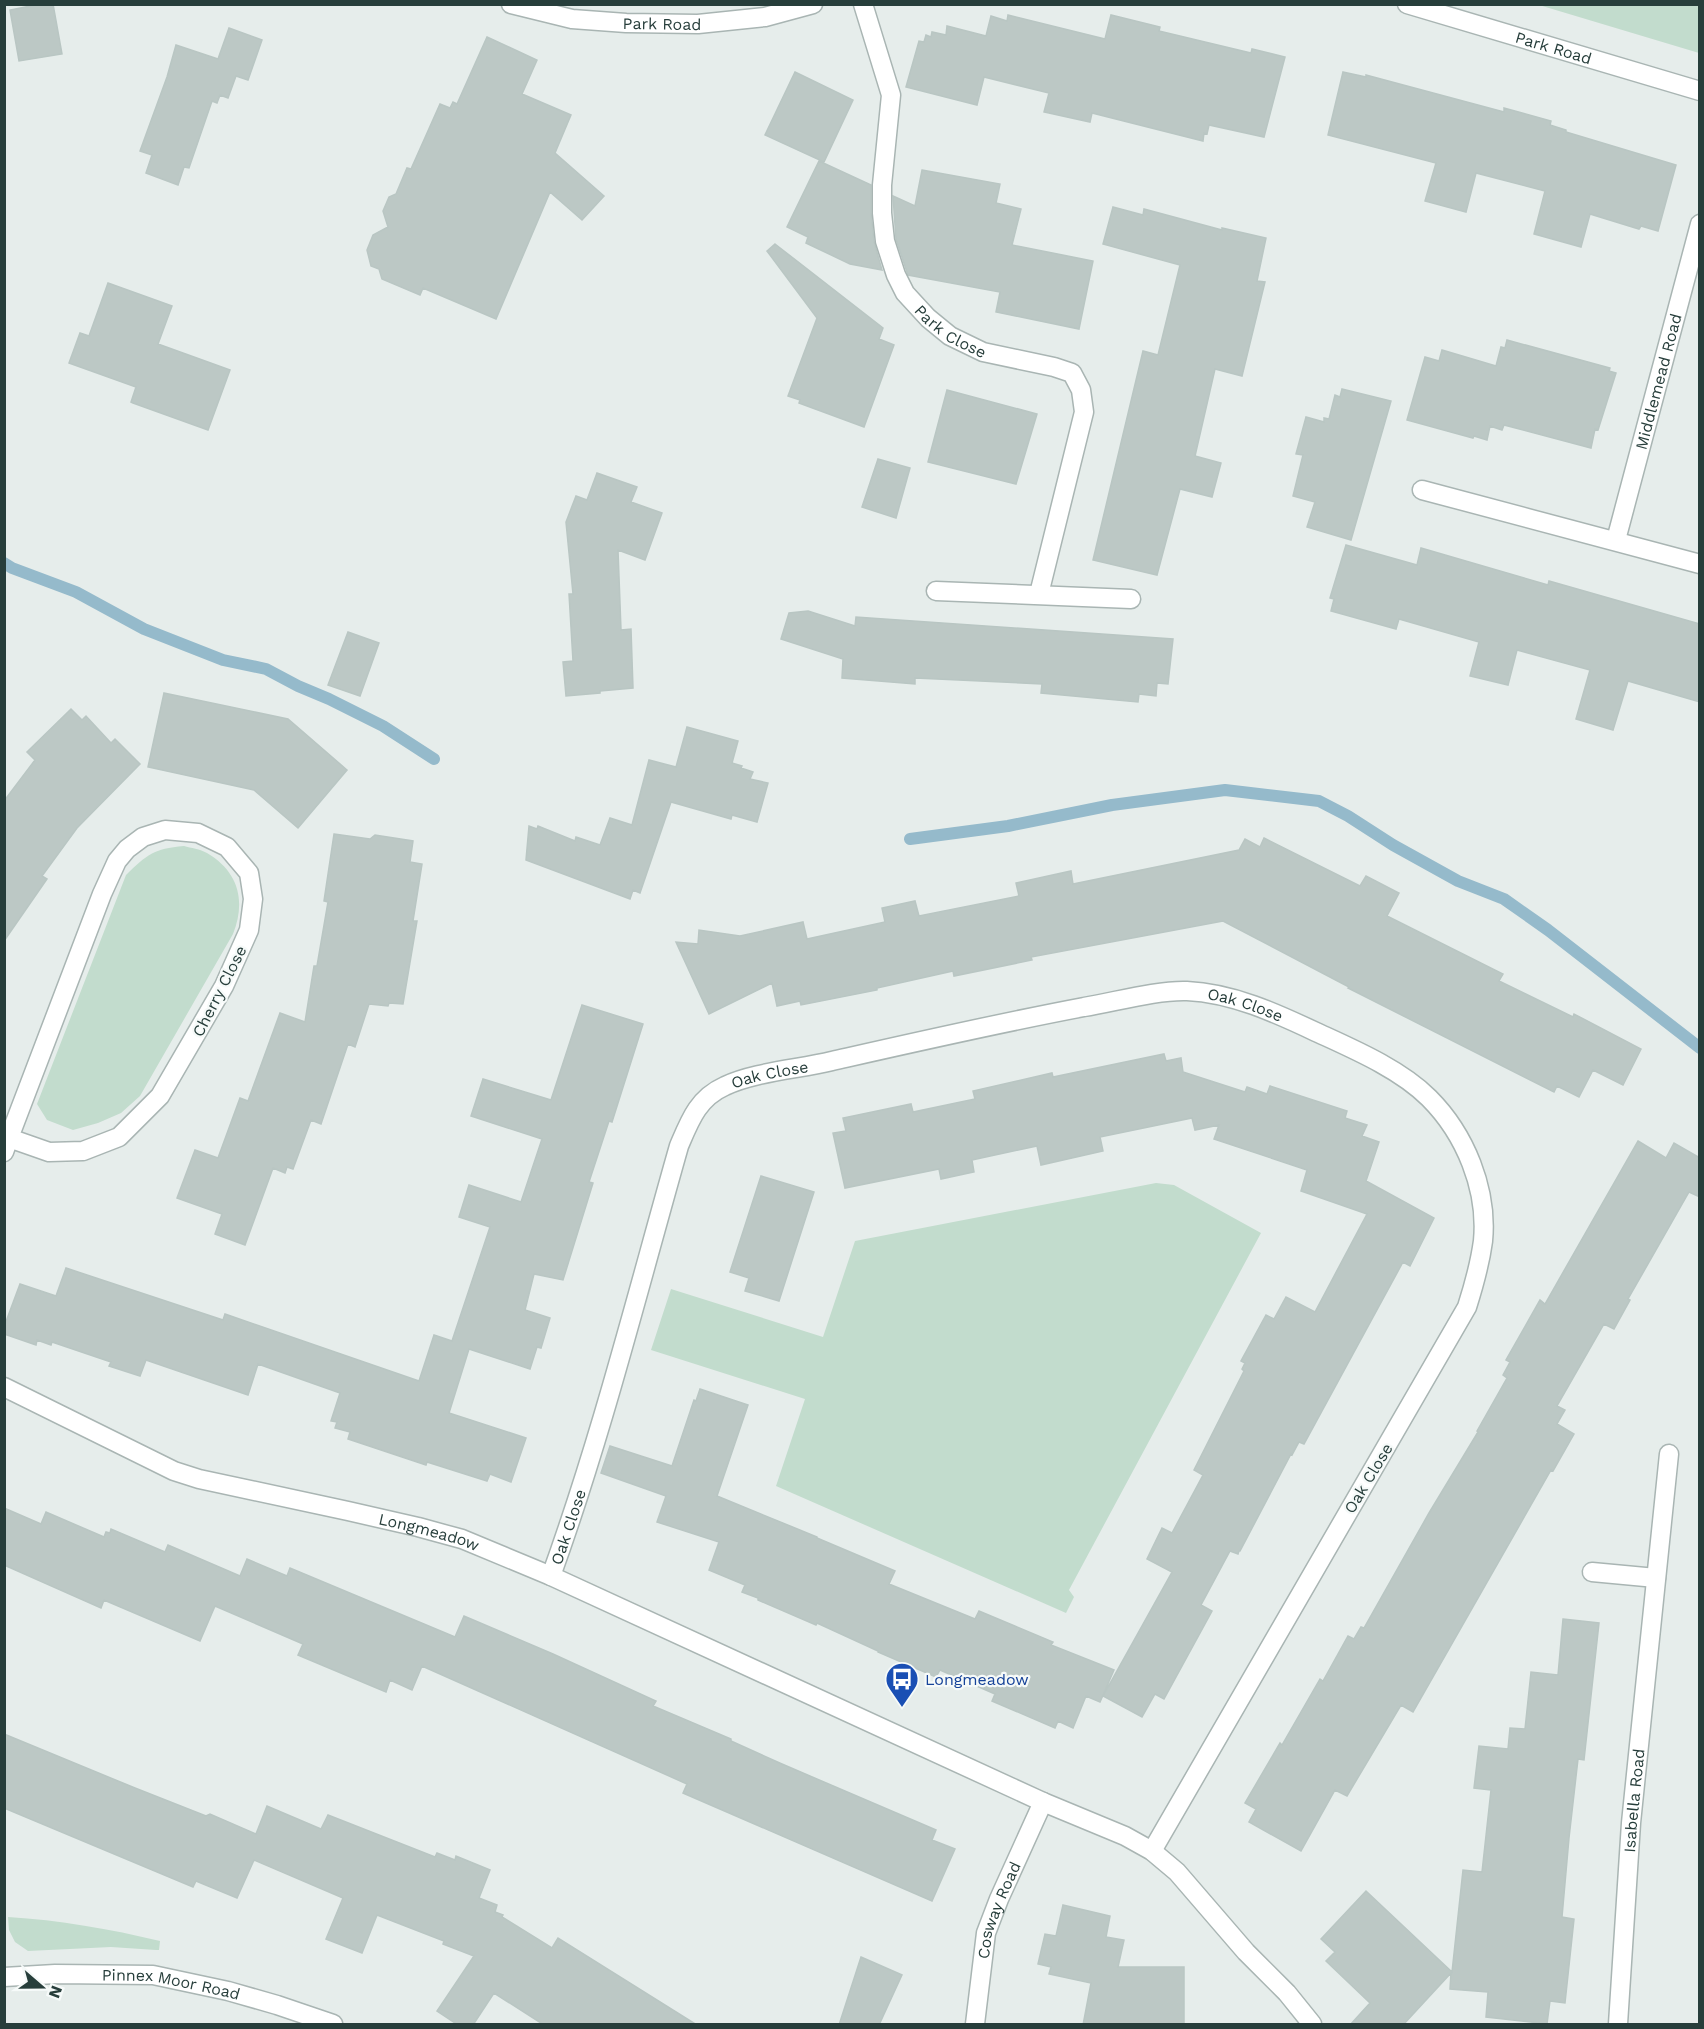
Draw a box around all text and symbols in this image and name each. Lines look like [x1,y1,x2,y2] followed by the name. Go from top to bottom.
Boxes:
[623,14,701,34] street label: Park Road
[1513,28,1594,68] street label: Park Road
[910,301,989,362] street label: Park Close
[1631,311,1686,452] street label: Middlemead Road
[188,943,251,1040] street label: Cherry Close
[1206,984,1286,1026] street label: Oak Close
[729,1057,810,1092] street label: Oak Close
[1340,1440,1397,1517] street label: Oak Close
[547,1487,590,1567] street label: Oak Close
[377,1509,482,1555] street label: Longmeadow
[884,1661,920,1708] bus stop icon: Longmeadow
[925,1670,1029,1689] place label: Longmeadow
[1620,1748,1649,1853] street label: Isabella Road
[974,1859,1025,1960] street label: Cosway Road
[12,1957,72,2017] north arrow
[102,1965,242,2004] street label: Pinnex Moor Road
[45,1983,67,2001] text: N

